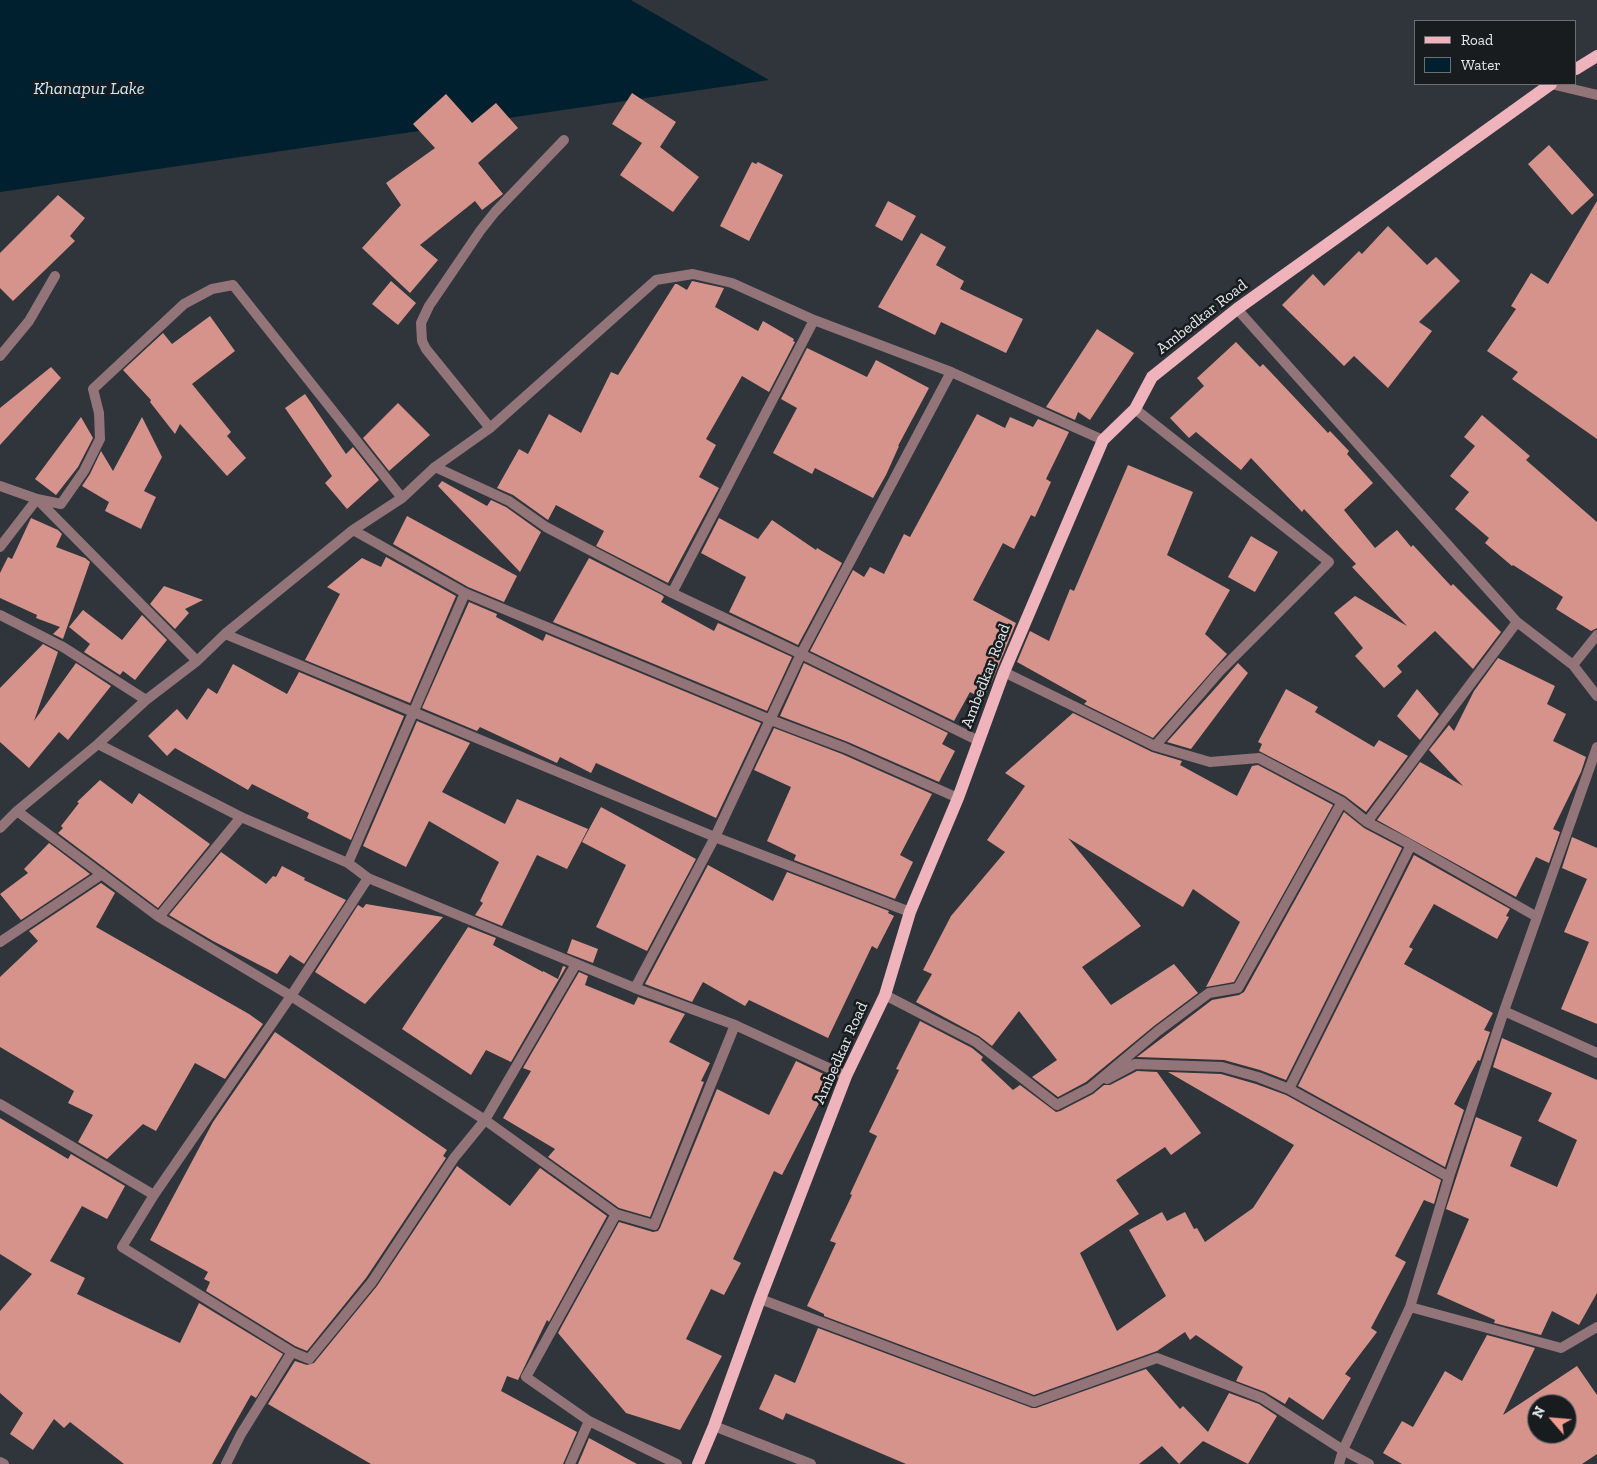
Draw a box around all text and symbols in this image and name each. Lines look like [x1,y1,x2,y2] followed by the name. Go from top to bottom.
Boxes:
[1414,20,1577,85] legend
[1461,31,1493,49] text: Road
[1461,56,1501,74] text: Water
[33,78,145,100] water label: Khanapur Lake
[1153,276,1251,358] street label: Ambedkar Road
[957,621,1015,731] street label: Ambedkar Road
[810,999,872,1107] street label: Ambedkar Road
[1527,1394,1577,1444] north arrow
[1529,1404,1549,1421] text: N

